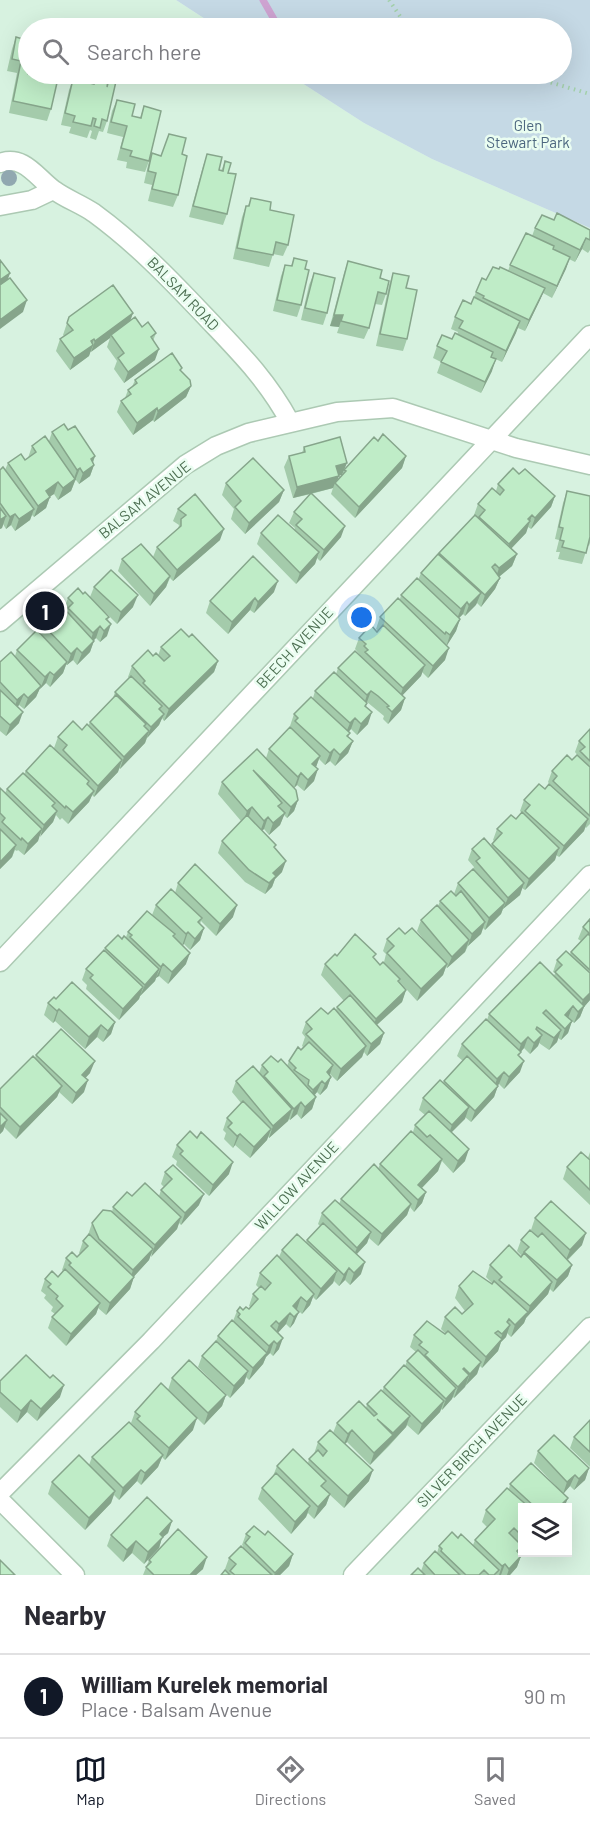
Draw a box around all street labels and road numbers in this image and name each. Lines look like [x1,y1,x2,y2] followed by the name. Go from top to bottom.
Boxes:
[144,253,223,334] street label: BALSAM ROAD
[95,457,194,542] street label: BALSAM AVENUE
[252,603,336,692] street label: BEECH AVENUE
[251,1137,342,1233] street label: WILLOW AVENUE
[413,1390,530,1511] street label: SILVER BIRCH AVENUE

